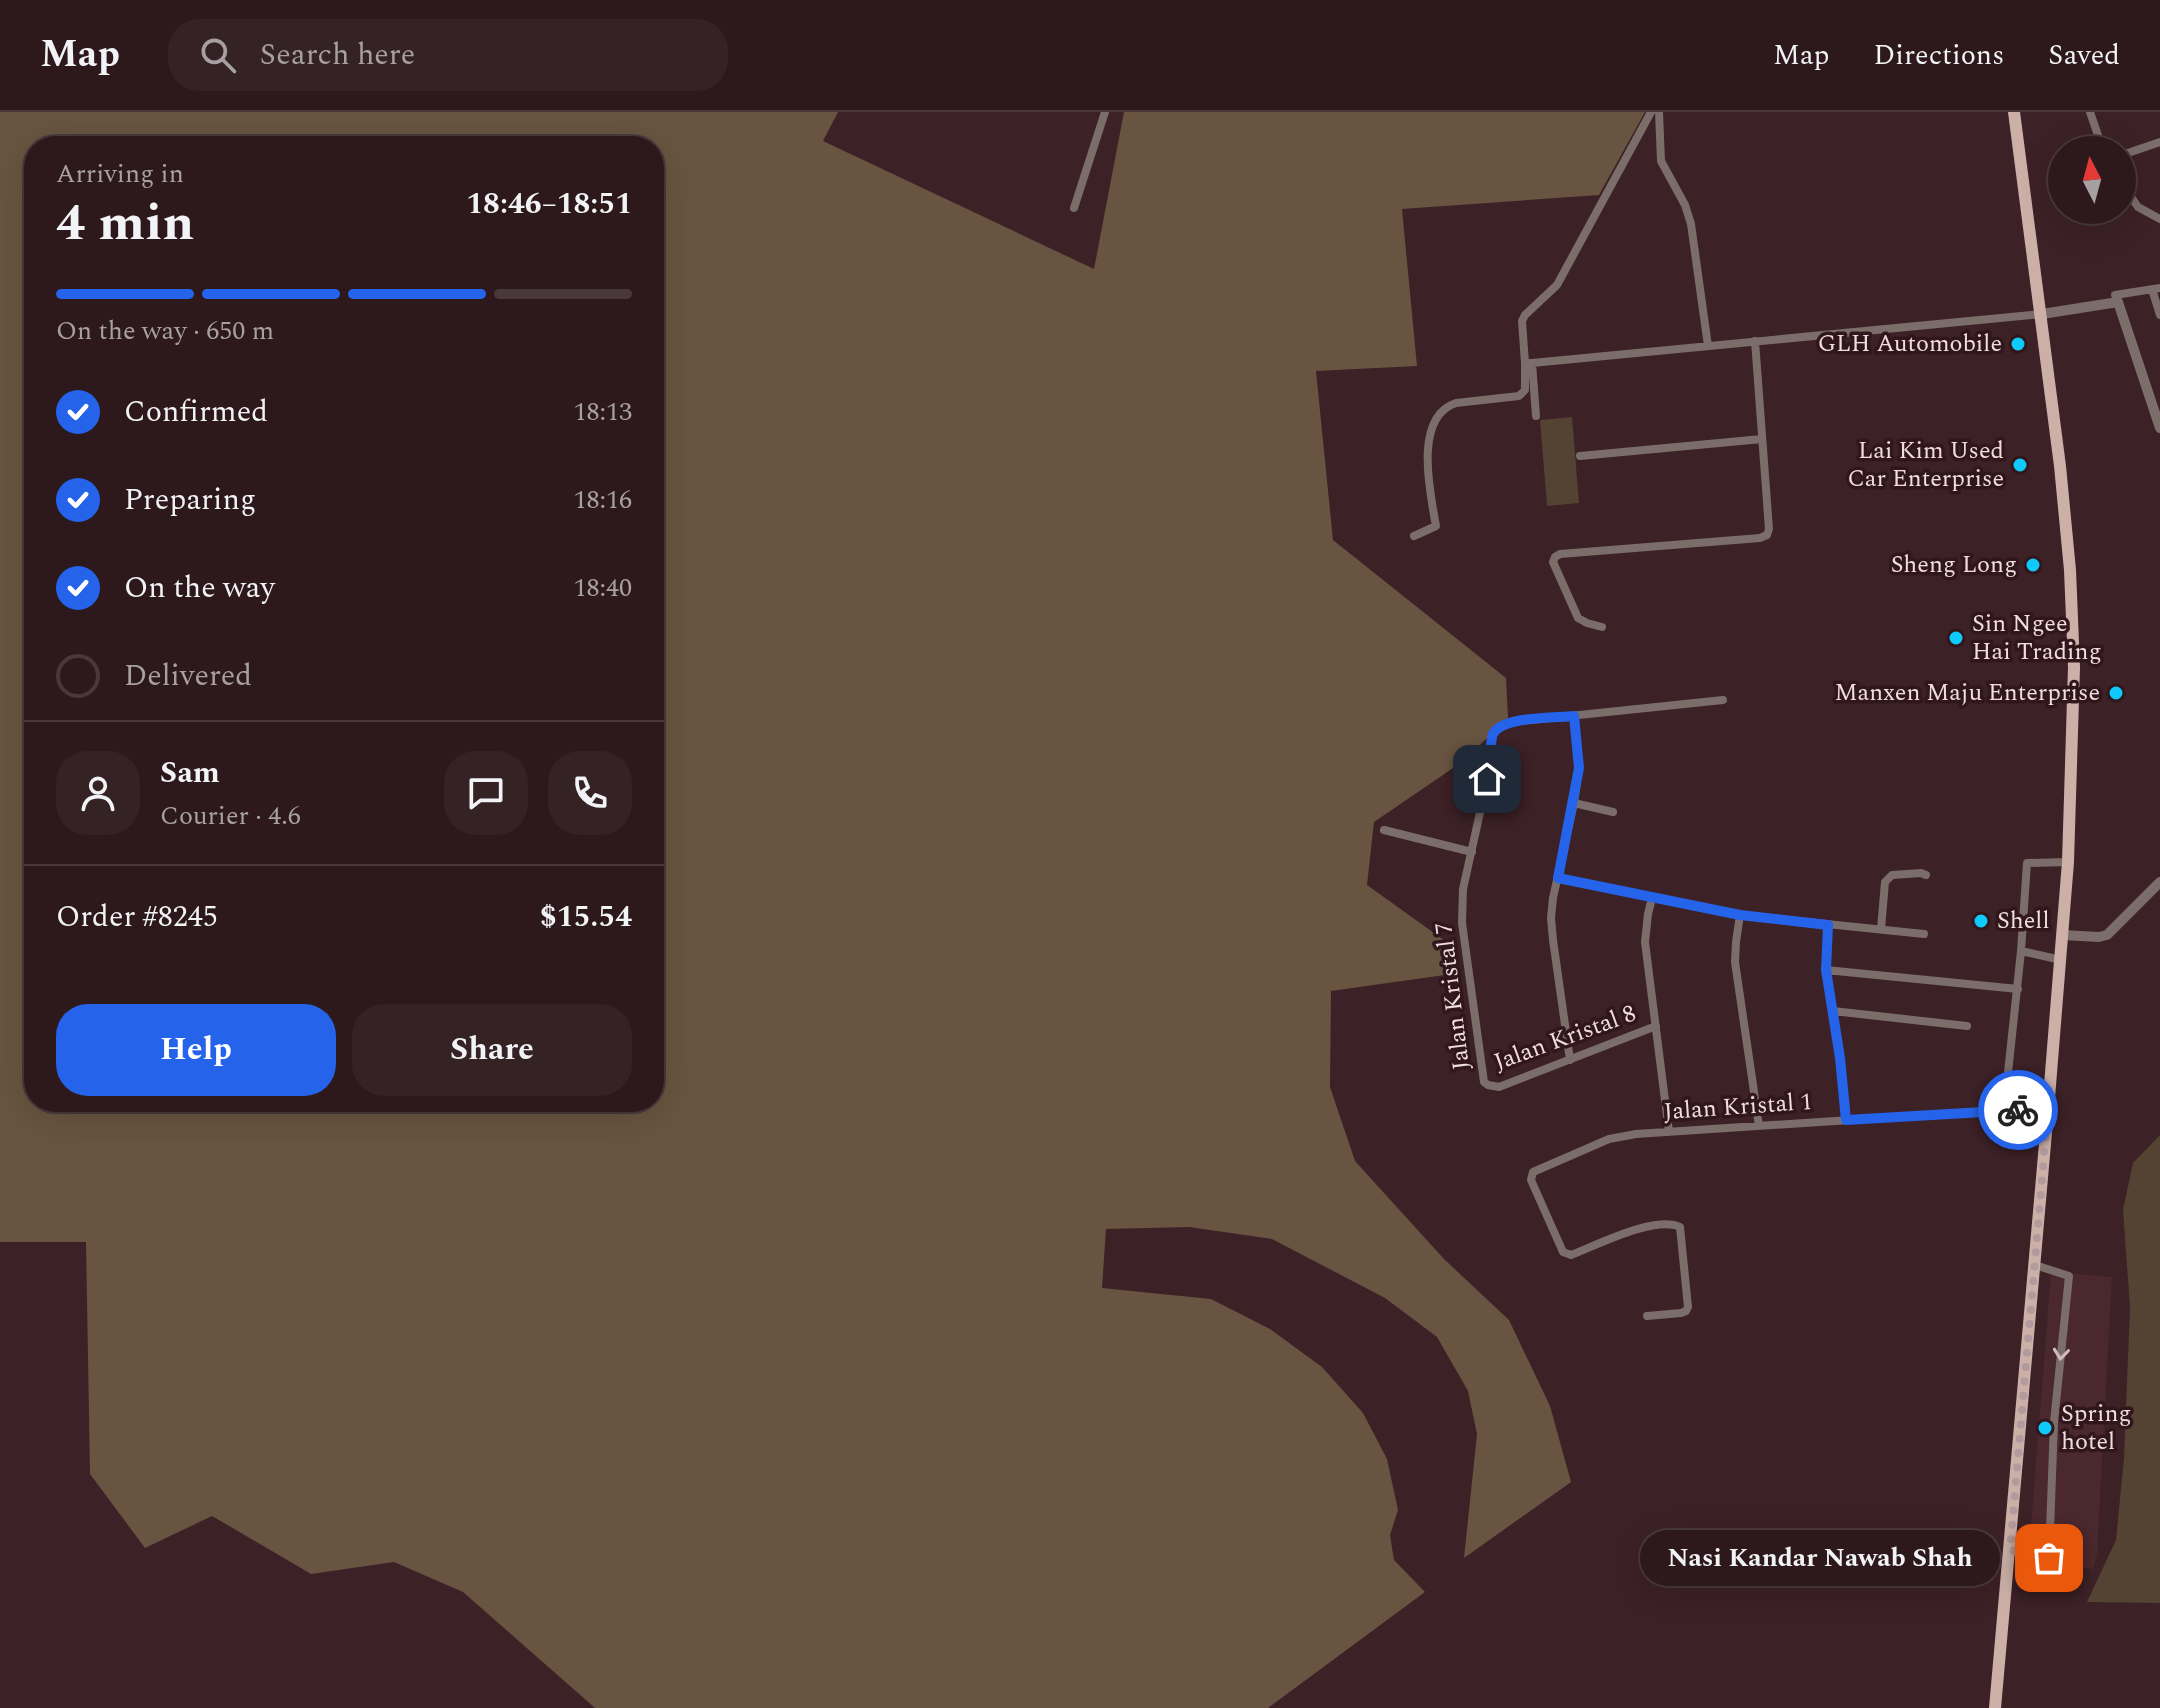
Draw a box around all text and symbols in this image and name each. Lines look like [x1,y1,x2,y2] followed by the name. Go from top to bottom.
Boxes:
[168,19,728,91] search box
[40,26,120,84] text: Map
[260,32,415,78] text: Search here
[196,33,240,77] icon: search
[1773,34,1830,77] text: Map
[1874,34,2004,77] text: Directions
[2048,34,2120,77] text: Saved
[2048,136,2136,224] north arrow
[2048,136,2136,224] map controls
[56,154,184,194] text: Arriving in
[466,181,632,227] text: 18:46–18:51
[56,184,194,263] text: 4 min
[56,311,274,351] text: On the way · 650 m
[1818,326,2002,362] place label: GLH Automobile
[2009,335,2027,353] marker: GLH Automobile
[124,389,268,435] text: Confirmed
[56,390,100,434] icon: check
[573,392,632,432] text: 18:13
[1847,433,2004,497] place label: Lai Kim Used Car Enterprise
[2011,456,2029,474] marker: Lai Kim Used Car Enterprise
[124,477,256,523] text: Preparing
[56,478,100,522] icon: check
[573,480,632,520] text: 18:16
[1891,547,2017,583] place label: Sheng Long
[2024,556,2042,574] marker: Sheng Long
[124,565,275,611] text: On the way
[56,566,100,610] icon: check
[573,568,632,608] text: 18:40
[1972,606,2102,670] place label: Sin Ngee Hai Trading
[1947,629,1965,647] marker: Sin Ngee Hai Trading
[124,653,252,699] text: Delivered
[1834,675,2100,711] place label: Manxen Maju Enterprise
[2107,684,2125,702] marker: Manxen Maju Enterprise
[1453,745,1521,813] pin
[160,750,220,796] text: Sam
[56,751,140,835] button: person
[444,751,528,835] button: chat
[548,751,632,835] button: phone
[1465,757,1509,801] icon: home
[160,796,301,836] text: Courier · 4.6
[56,894,218,940] text: Order #8245
[540,894,632,940] text: $15.54
[1997,903,2049,939] place label: Shell
[1972,912,1990,930] marker: Shell
[1426,920,1480,1072] street label: Jalan Kristal 7
[1489,996,1641,1080] street label: Jalan Kristal 8
[56,1004,336,1096] button: Help
[352,1004,632,1096] button: Share
[1978,1070,2058,1150] courier
[1663,1084,1813,1130] street label: Jalan Kristal 1
[1996,1088,2040,1132] icon: bike
[2053,1348,2070,1361] one-way arrow
[2061,1396,2131,1460] place label: Spring hotel
[2036,1419,2054,1437] marker: Spring hotel
[2015,1524,2083,1592] pin
[1641,1530,2001,1586] callout: Nasi Kandar Nawab Shah
[2027,1536,2071,1580] icon: bag
[1667,1538,1973,1578] text: Nasi Kandar Nawab Shah

